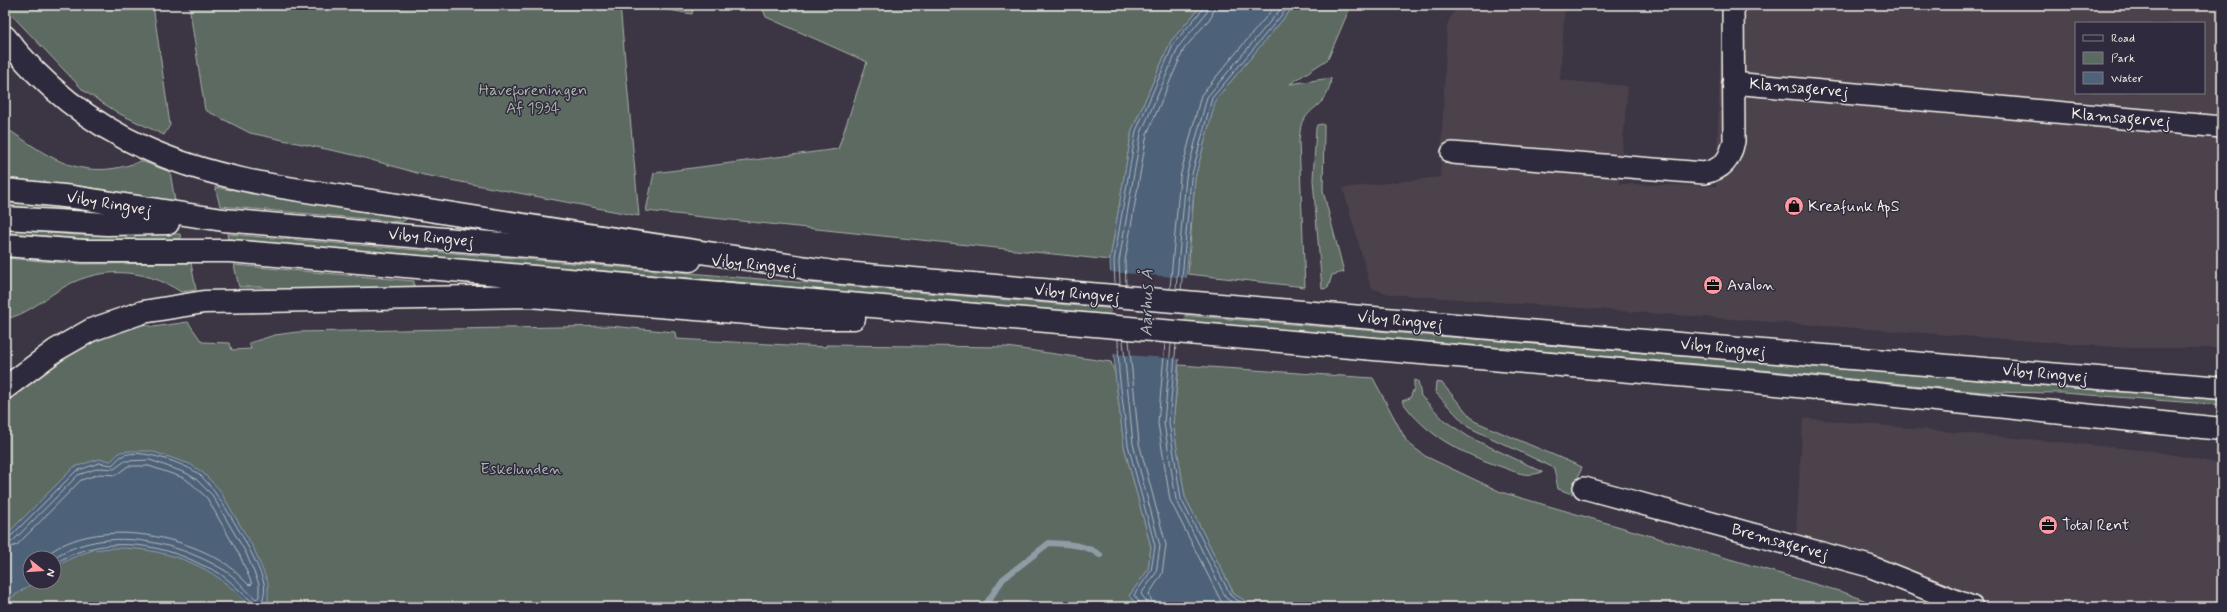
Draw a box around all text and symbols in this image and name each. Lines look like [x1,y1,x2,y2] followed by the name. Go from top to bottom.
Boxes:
[2075,22,2205,94] legend
[2111,31,2135,47] text: Road
[2111,51,2135,67] text: Park
[2111,71,2143,87] text: Water
[1749,73,1849,104] street label: Klamsagervej
[479,80,587,119] park label: Haveforeningen Af 1934
[2071,103,2171,134] street label: Klamsagervej
[65,187,153,222] street label: Viby Ringvej
[1783,195,1805,217] shop icon: Kreafunk ApS
[1808,196,1900,218] place label: Kreafunk ApS
[387,224,475,253] street label: Viby Ringvej
[710,251,798,280] street label: Viby Ringvej
[1135,269,1159,337] water label: Aarhus Å
[1702,274,1724,296] office icon: Avalon
[1727,275,1775,296] place label: Avalon
[1033,280,1121,309] street label: Viby Ringvej
[1356,307,1444,336] street label: Viby Ringvej
[1679,334,1767,363] street label: Viby Ringvej
[2001,360,2089,389] street label: Viby Ringvej
[480,459,562,480] park label: Eskelunden
[2037,514,2059,536] office icon: Total Rent
[2062,515,2130,536] place label: Total Rent
[1729,519,1831,566] street label: Bremsagervej
[22,550,62,590] north arrow
[43,567,58,578] text: N

